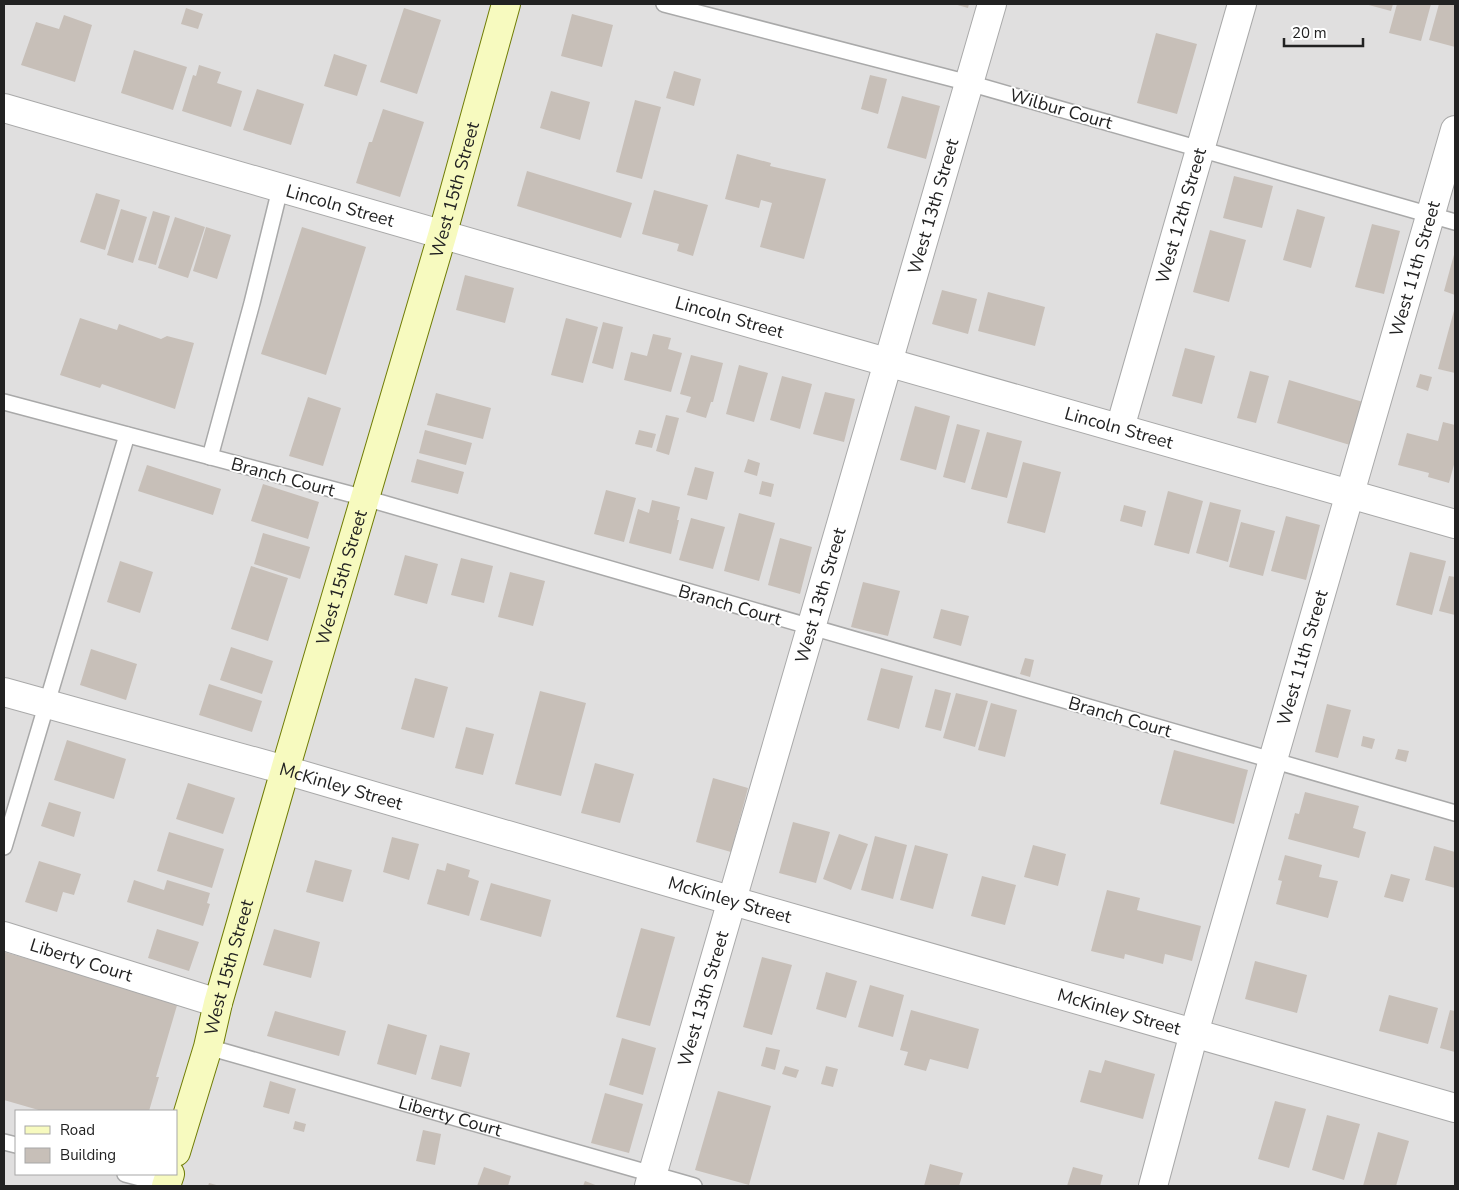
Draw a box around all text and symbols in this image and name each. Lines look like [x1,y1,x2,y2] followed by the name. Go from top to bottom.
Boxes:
[1284,15,1363,47] scale bar
[1292,23,1327,43] text: 20 m
[1007,83,1116,135] street label: Wilbur Court
[424,118,485,260] street label: West 15th Street
[902,135,964,277] street label: West 13th Street
[1150,144,1212,286] street label: West 12th Street
[283,179,398,233] street label: Lincoln Street
[1384,198,1446,339] street label: West 11th Street
[672,290,787,344] street label: Lincoln Street
[1062,401,1177,455] street label: Lincoln Street
[229,452,338,503] street label: Branch Court
[310,506,373,648] street label: West 15th Street
[789,524,852,666] street label: West 13th Street
[676,579,785,631] street label: Branch Court
[1272,587,1334,728] street label: West 11th Street
[1066,691,1175,743] street label: Branch Court
[277,757,406,816] street label: McKinley Street
[665,871,795,929] street label: McKinley Street
[199,896,259,1038] street label: West 15th Street
[672,928,735,1069] street label: West 13th Street
[27,933,136,988] street label: Liberty Court
[1055,983,1184,1041] street label: McKinley Street
[396,1090,505,1143] street label: Liberty Court
[15,1110,178,1175] legend
[60,1120,95,1140] text: Road
[60,1145,116,1165] text: Building

